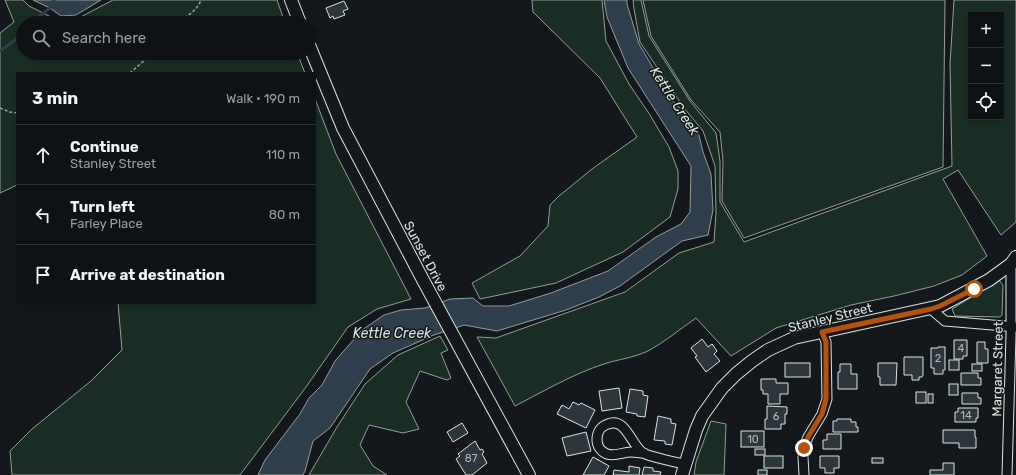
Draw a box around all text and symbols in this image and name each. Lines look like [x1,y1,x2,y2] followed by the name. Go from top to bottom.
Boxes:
[968,12,1004,120] map controls
[968,12,1004,48] button: +
[16,16,316,60] search box
[30,27,52,49] icon: search
[62,29,146,47] text: Search here
[968,48,1004,84] button: −
[646,64,703,139] water label: Kettle Creek
[968,84,1004,120] button: locate
[32,88,78,108] text: 3 min
[226,91,300,106] text: Walk · 190 m
[70,138,139,156] text: Continue
[32,144,54,166] icon: ahead
[266,147,300,162] text: 110 m
[70,156,156,171] text: Stanley Street
[70,198,135,216] text: Turn left
[32,204,54,226] icon: left
[269,207,300,222] text: 80 m
[70,216,143,231] text: Farley Place
[401,219,450,294] street label: Sunset Drive
[32,264,54,286] icon: arrive
[70,266,225,284] text: Arrive at destination
[965,280,983,298] route start
[787,300,874,335] street label: Stanley Street
[989,321,1007,417] street label: Margaret Street
[353,325,432,342] water label: Kettle Creek
[958,342,965,355] house number: 4
[935,352,941,365] house number: 2
[960,409,972,422] house number: 14
[773,410,780,423] house number: 6
[747,433,759,446] house number: 10
[795,439,813,457] route end
[465,452,478,465] house number: 87

